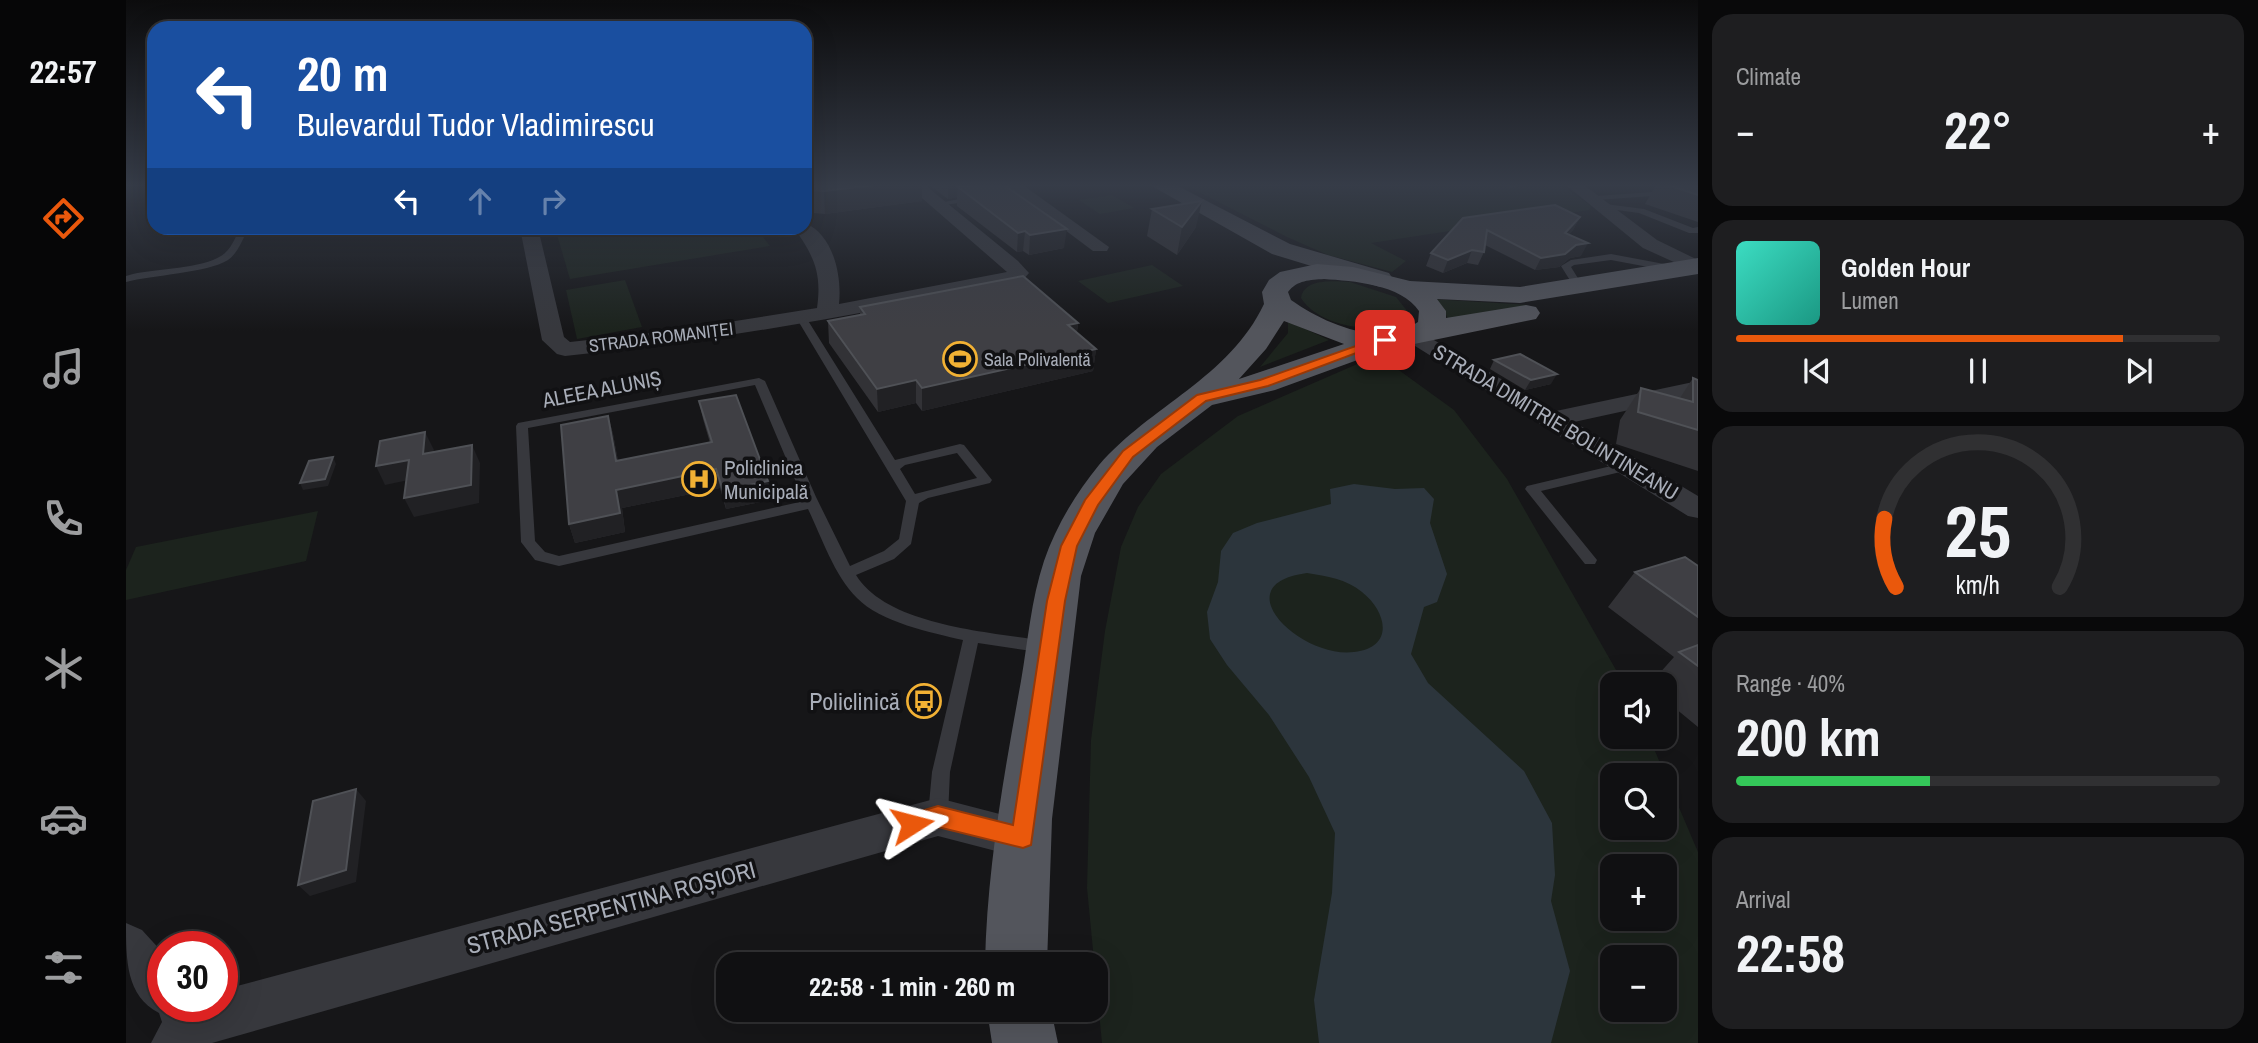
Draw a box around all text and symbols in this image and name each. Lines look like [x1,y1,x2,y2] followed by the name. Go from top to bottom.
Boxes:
[297,40,389,106] text: 20 m
[182,49,273,140] icon: left
[29,50,97,93] text: 22:57
[1736,61,1801,92] text: Climate
[1944,95,2012,165] text: 22°
[297,103,655,146] text: Bulevardul Tudor Vladimirescu
[1736,105,1754,156] text: −
[2202,105,2220,156] text: +
[388,182,426,220] icon: left
[461,182,499,220] icon: ahead
[534,182,572,220] icon: right
[39,194,88,243] icon: directions
[1841,250,1970,285] text: Golden Hour
[1841,285,1899,316] text: Lumen
[1355,310,1415,370] pin
[587,316,735,358] street label: STRADA ROMANIȚEI
[1366,321,1404,359] icon: arrive
[1428,337,1684,507] street label: STRADA DIMITRIE BOLINTINEANU
[941,340,979,378] sports icon: Sala Polivalentă
[39,344,88,393] icon: music
[984,347,1091,372] place label: Sala Polivalentă
[1798,352,1836,390] icon: previous
[1959,352,1997,390] icon: pause
[2120,352,2158,390] icon: next
[539,363,664,415] street label: ALEEA ALUNIȘ
[724,453,809,506] place label: Policlinica Municipală
[680,460,718,498] hospital icon: Policlinica Municipală
[1945,483,2011,581] text: 25
[39,494,88,543] icon: phone
[1956,568,2000,602] text: km/h
[39,644,88,693] icon: climate
[1736,668,1845,699] text: Range · 40%
[1600,672,1677,1022] map controls
[1600,672,1677,749] button: sound
[905,682,943,720] bus stop icon: Policlinică
[809,685,900,717] place label: Policlinică
[1736,702,1881,772] text: 200 km
[1600,763,1677,840] button: search
[875,787,949,861] position arrow
[39,794,88,843] icon: car
[463,853,759,961] street label: STRADA SERPENTINA ROȘIORI
[1600,854,1677,931] button: +
[1736,884,1791,915] text: Arrival
[1736,918,1845,988] text: 22:58
[147,931,238,1022] speed limit sign: 30
[39,943,88,992] icon: filters
[1600,945,1677,1022] button: −
[809,969,1015,1004] text: 22:58 · 1 min · 260 m

